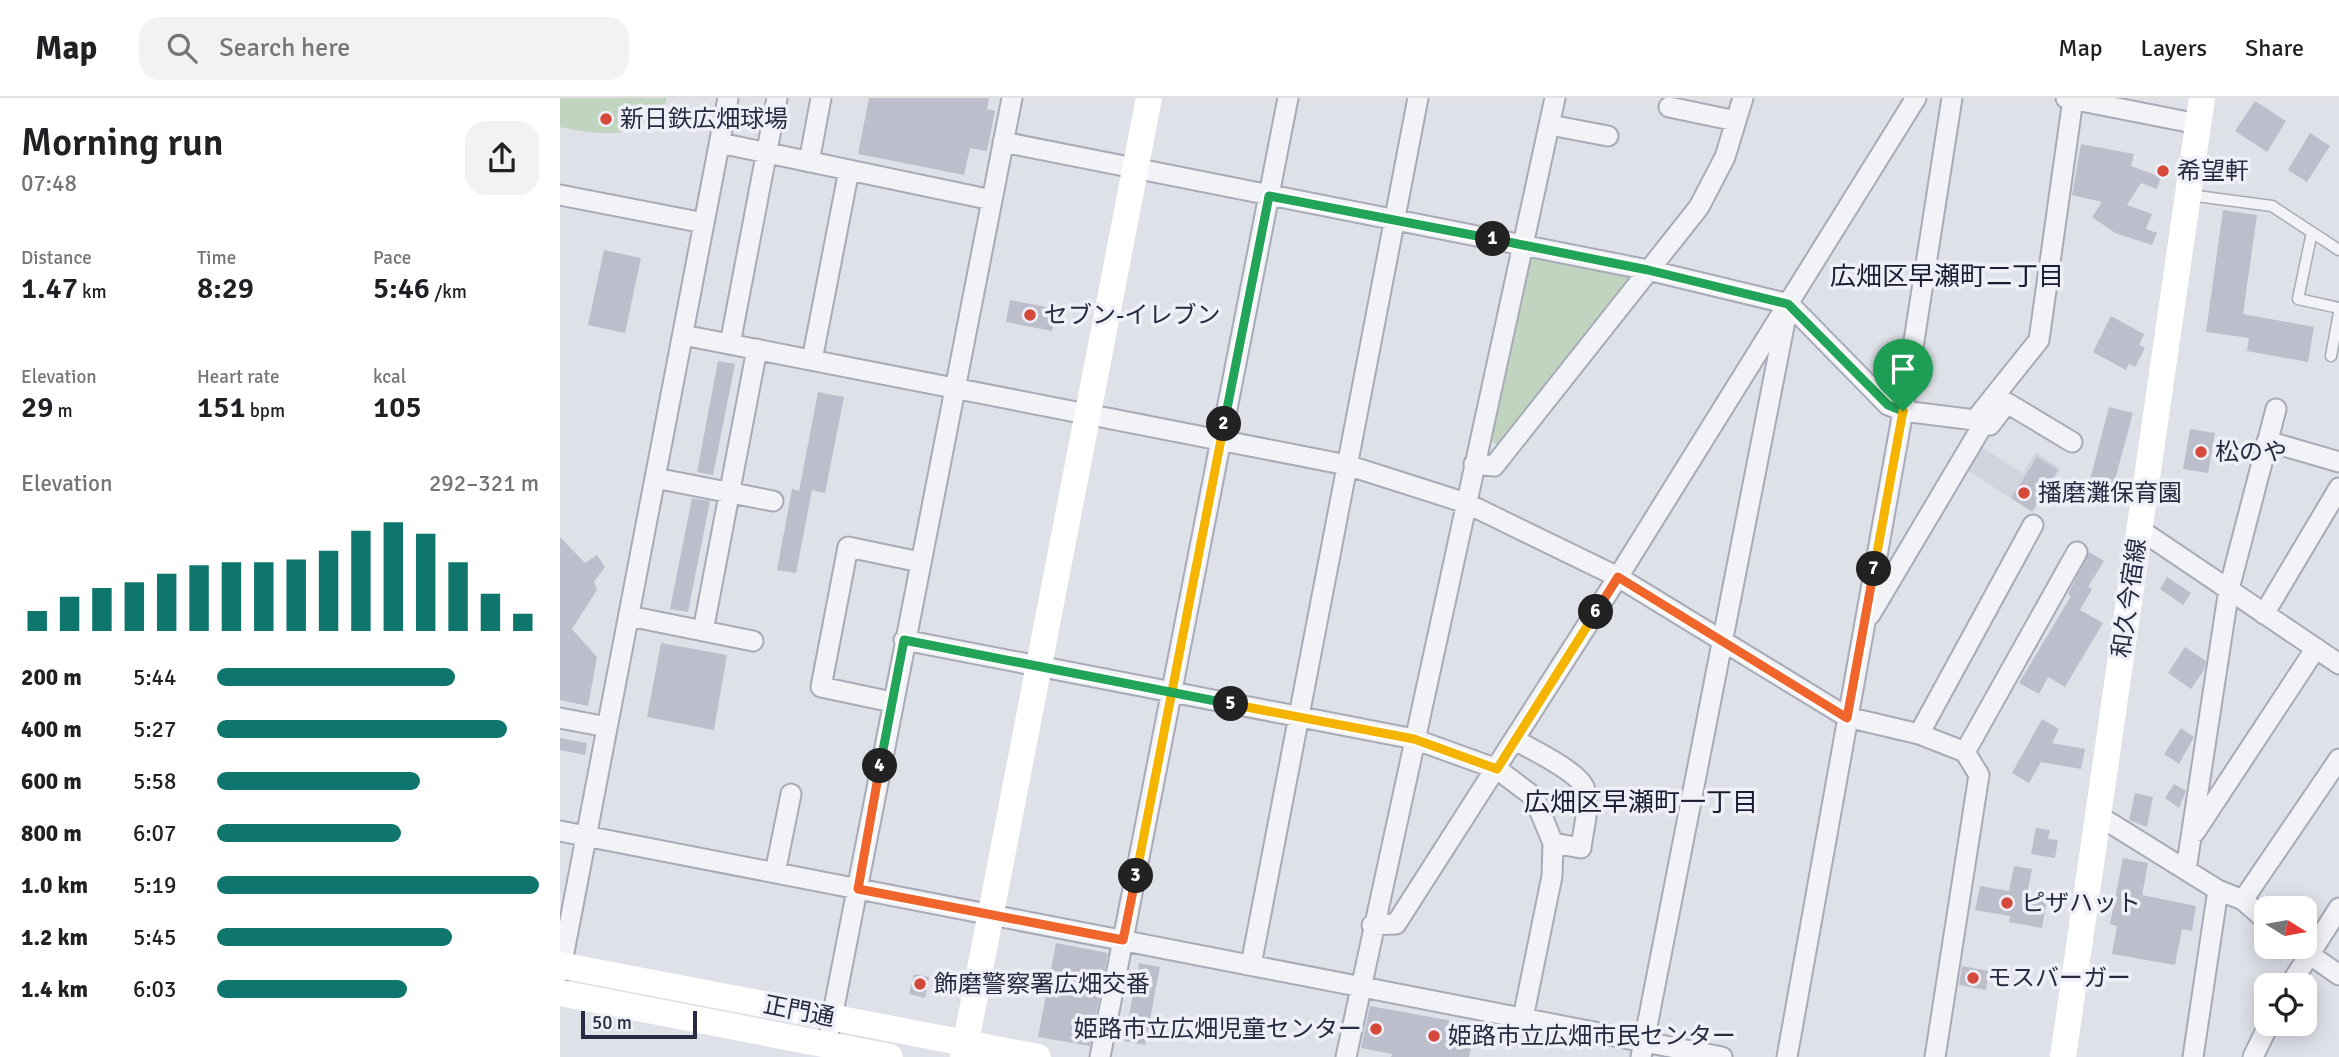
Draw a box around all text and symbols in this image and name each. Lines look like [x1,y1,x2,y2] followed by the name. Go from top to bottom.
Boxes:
[139,17,629,80] search box
[35,28,97,69] text: Map
[163,29,201,67] icon: search
[219,32,350,64] text: Search here
[2058,33,2103,63] text: Map
[2141,33,2207,63] text: Layers
[2245,33,2304,63] text: Share
[620,104,788,134] place label: 新日鉄広畑球場
[598,111,614,127] marker: 新日鉄広畑球場
[21,119,224,166] text: Morning run
[465,121,539,195] button: share
[2177,156,2249,186] place label: 希望軒
[2155,163,2171,179] marker: 希望軒
[21,169,77,198] text: 07:48
[1476,222,1510,256] pin: 1
[1487,226,1498,250] text: 1
[21,246,92,270] text: Distance
[197,246,236,270] text: Time
[373,246,411,270] text: Pace
[1830,261,2064,293] district label: 広畑区早瀬町二丁目
[21,270,78,307] text: 1.47
[197,270,254,307] text: 8:29
[373,270,430,307] text: 5:46
[78,280,107,304] text: km
[430,280,467,304] text: /km
[1044,300,1220,330] place label: セブン-イレブン
[1022,307,1038,323] marker: セブン-イレブン
[1873,339,1933,411] pin
[1884,350,1922,388] icon: arrive
[21,365,97,389] text: Elevation
[197,365,279,389] text: Heart rate
[373,365,406,389] text: kcal
[21,389,53,426] text: 29
[197,389,246,426] text: 151
[373,389,422,426] text: 105
[53,399,73,423] text: m
[246,399,285,423] text: bpm
[1206,406,1242,442] pin: 2
[1218,411,1229,435] text: 2
[2215,437,2287,467] place label: 松のや
[2193,444,2209,460] marker: 松のや
[21,469,113,498] text: Elevation
[429,469,539,498] text: 292–321 m
[2038,478,2182,508] place label: 播磨灘保育園
[2016,485,2032,501] marker: 播磨灘保育園
[2106,536,2152,660] street label: 和久今宿線
[1856,552,1892,587] pin: 7
[1868,556,1879,580] text: 7
[1578,594,1614,630] pin: 6
[1590,599,1601,623] text: 6
[21,663,82,692] text: 200 m
[133,663,176,692] text: 5:44
[1214,686,1248,722] pin: 5
[1225,691,1236,715] text: 5
[21,715,82,744] text: 400 m
[133,715,176,744] text: 5:27
[862,748,898,784] pin: 4
[874,753,885,777] text: 4
[21,767,82,796] text: 600 m
[133,767,176,796] text: 5:58
[1524,787,1758,819] district label: 広畑区早瀬町一丁目
[21,819,82,848] text: 800 m
[133,819,176,848] text: 6:07
[1118,858,1154,894] pin: 3
[1130,863,1141,887] text: 3
[21,871,88,900] text: 1.0 km
[133,871,176,900] text: 5:19
[2021,888,2141,918] place label: ピザハット
[1999,895,2015,911] marker: ピザハット
[2254,896,2317,959] north arrow
[2254,896,2317,1036] map controls
[21,923,88,952] text: 1.2 km
[133,923,176,952] text: 5:45
[1987,963,2131,993] place label: モスバーガー
[934,969,1150,999] place label: 飾磨警察署広畑交番
[1965,970,1981,986] marker: モスバーガー
[2254,973,2317,1036] button: locate
[21,975,88,1004] text: 1.4 km
[133,975,176,1004] text: 6:03
[912,976,928,992] marker: 飾磨警察署広畑交番
[761,989,837,1033] street label: 正門通
[581,1008,696,1040] scale bar
[592,1011,632,1035] text: 50 m
[1074,1014,1362,1044] place label: 姫路市立広畑児童センター
[1368,1021,1384,1037] marker: 姫路市立広畑児童センター
[1448,1021,1736,1051] place label: 姫路市立広畑市民センター
[1426,1028,1442,1044] marker: 姫路市立広畑市民センター

